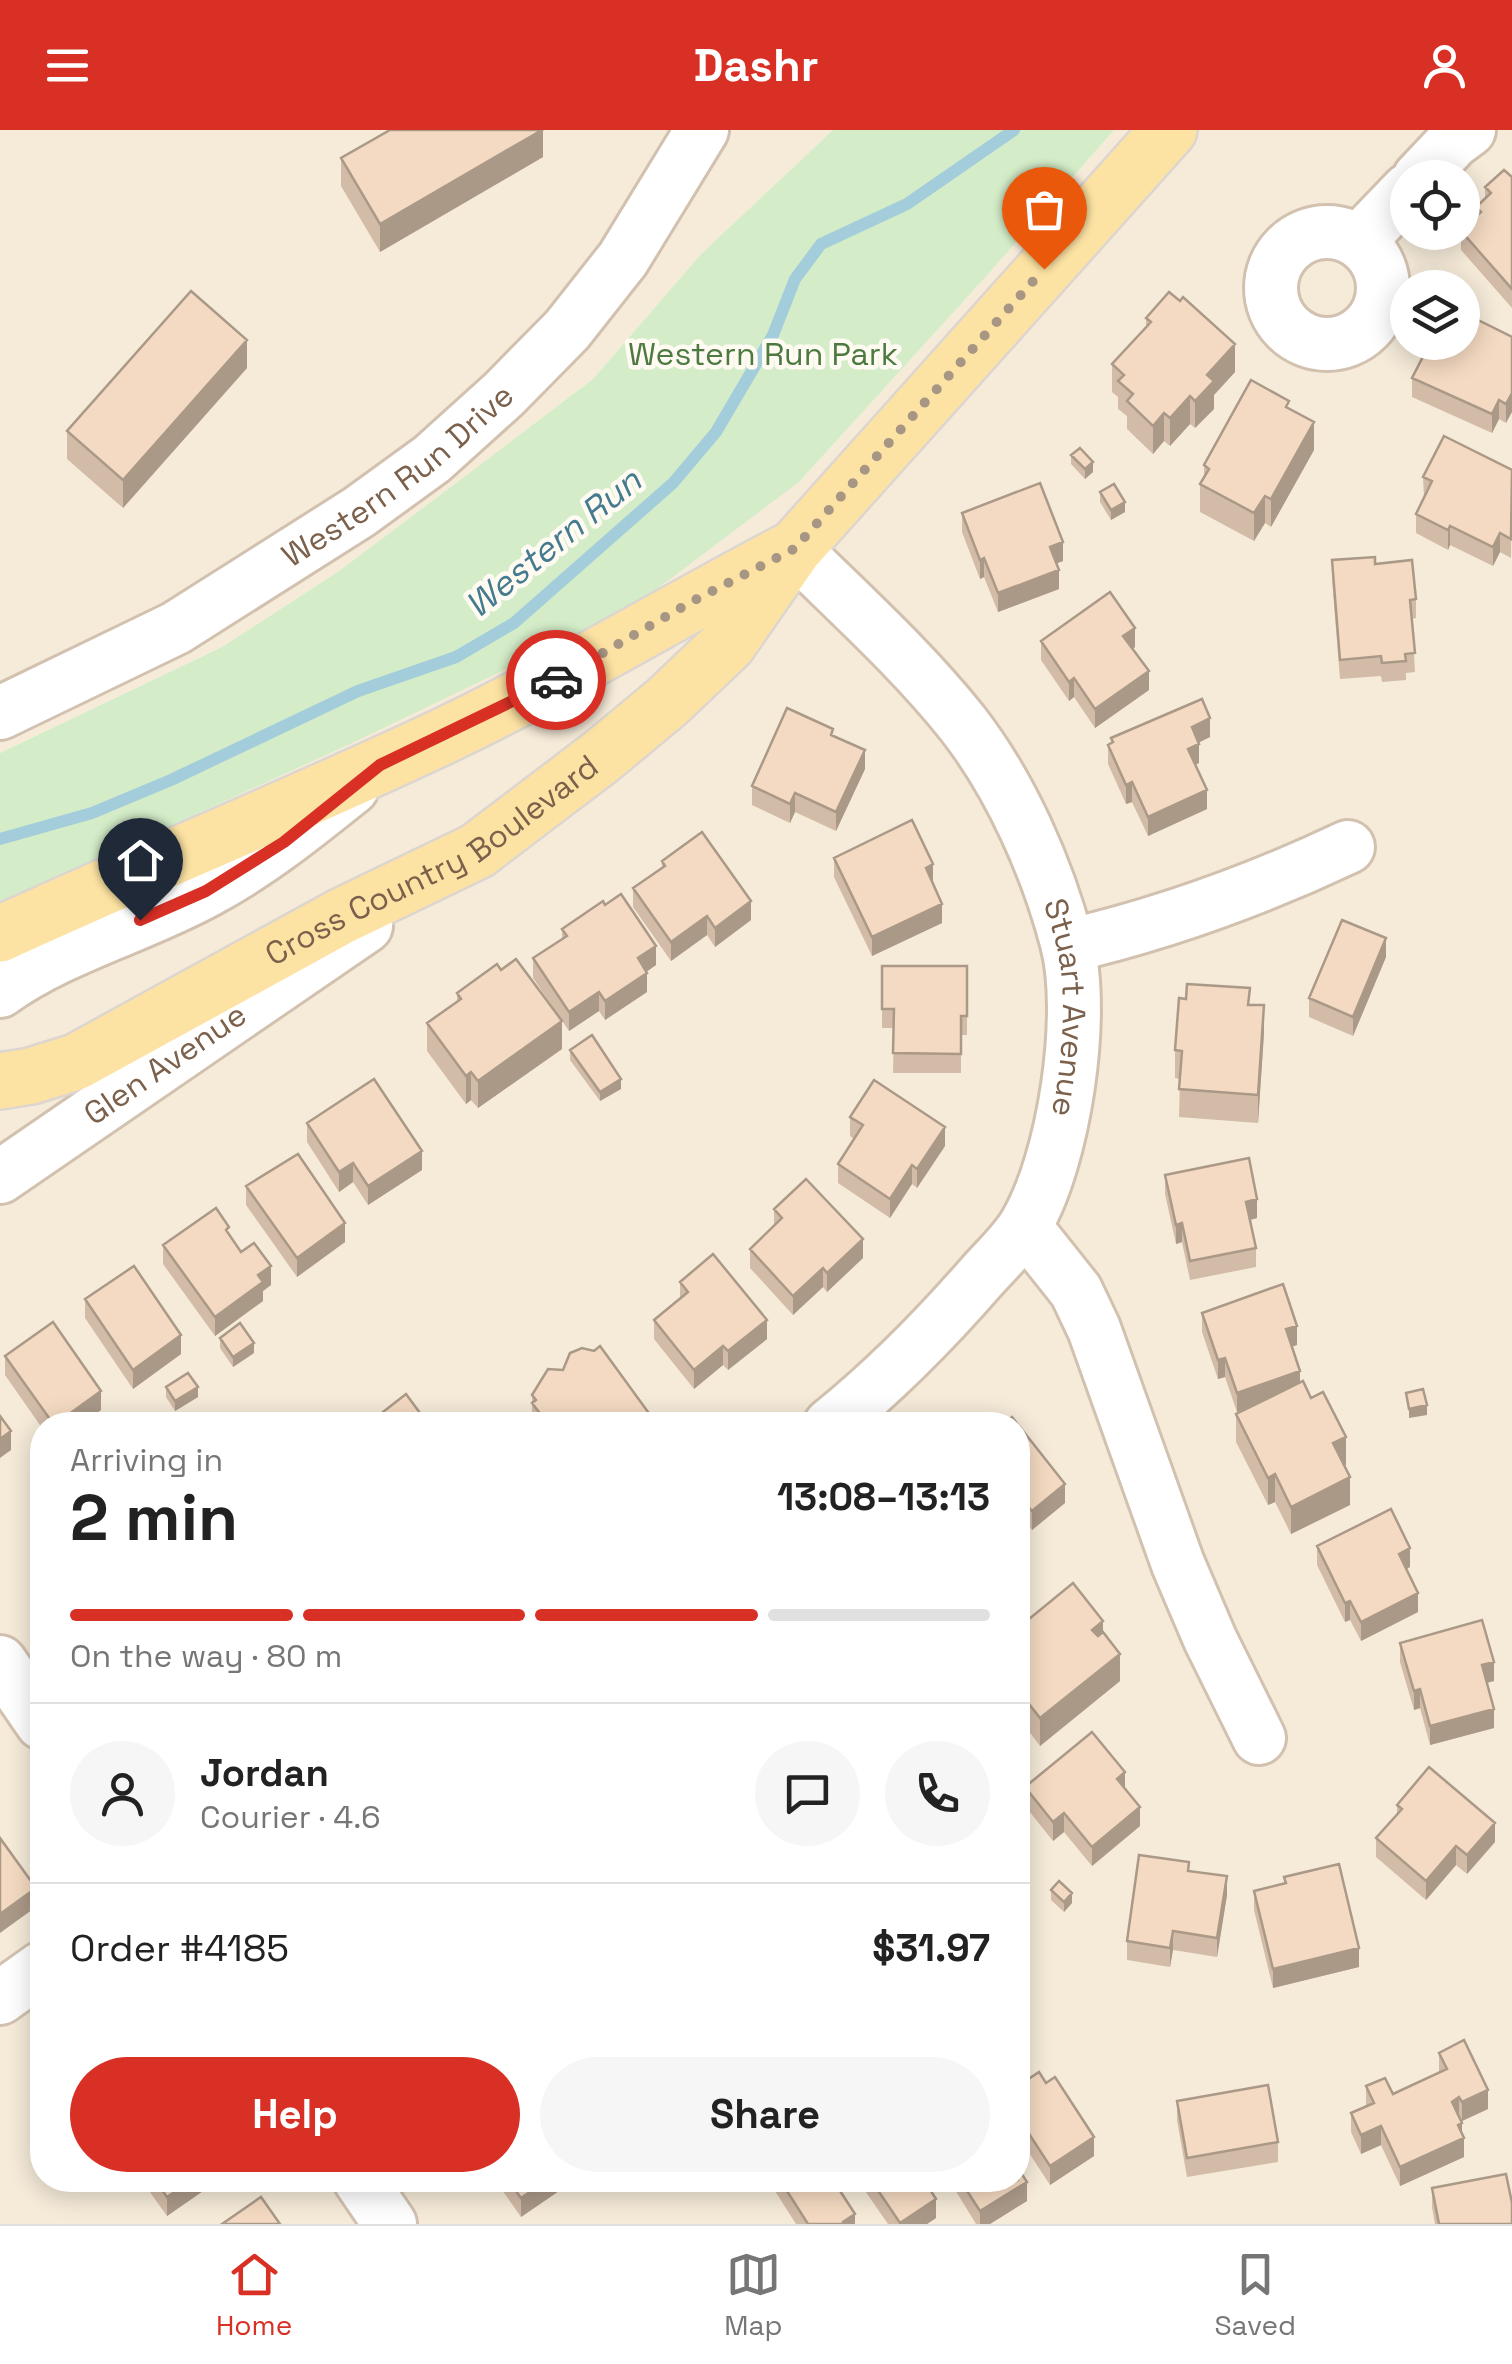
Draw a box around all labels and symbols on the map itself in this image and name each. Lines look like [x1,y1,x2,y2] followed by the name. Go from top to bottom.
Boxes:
[1002,167,1087,270] pin
[628,334,898,374] park label: Western Run Park
[275,375,522,576] street label: Western Run Drive
[456,458,650,627] water label: Western Run
[506,630,606,730] courier
[258,746,606,974] street label: Cross Country Boulevard
[98,818,183,921] pin
[1035,893,1094,1120] street label: Stuart Avenue
[76,994,254,1134] street label: Glen Avenue

